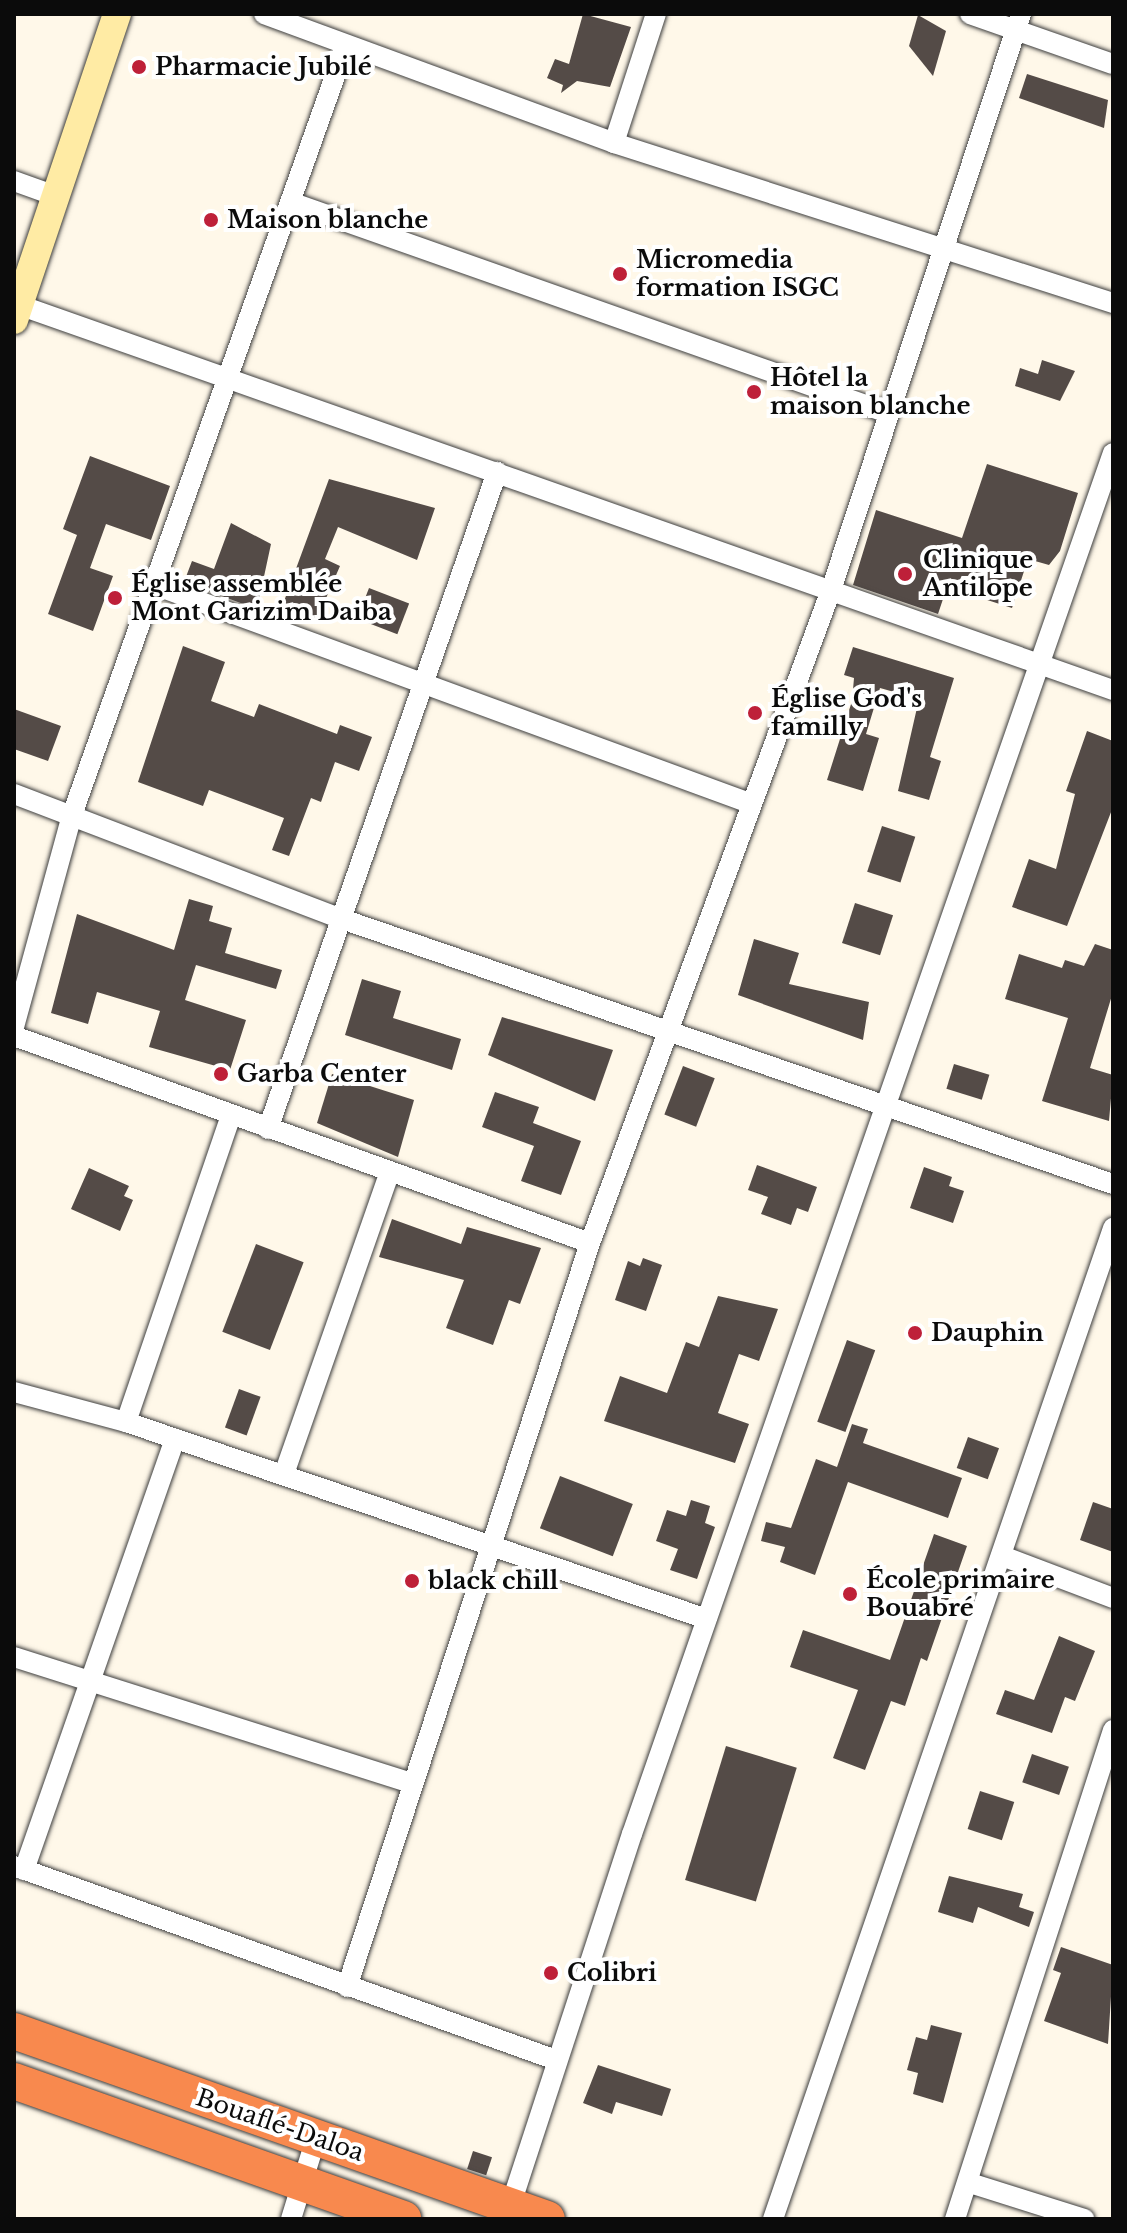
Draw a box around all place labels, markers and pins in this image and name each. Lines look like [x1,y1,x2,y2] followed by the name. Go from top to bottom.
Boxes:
[155,53,372,81] place label: Pharmacie Jubilé
[130,58,148,76] marker: Pharmacie Jubilé
[227,206,428,234] place label: Maison blanche
[202,211,220,229] marker: Maison blanche
[636,246,839,302] place label: Micromedia formation ISGC
[611,265,629,283] marker: Micromedia formation ISGC
[770,364,970,420] place label: Hôtel la maison blanche
[745,383,763,401] marker: Hôtel la maison blanche
[923,546,1033,602] place label: Clinique Antilope
[894,563,916,585] marker: Clinique Antilope
[131,570,392,626] place label: Église assemblée Mont Garizim Daiba
[106,589,124,607] marker: Église assemblée Mont Garizim Daiba
[771,685,922,741] place label: Église God's familly
[746,704,764,722] marker: Église God's familly
[237,1060,406,1088] place label: Garba Center
[212,1065,230,1083] marker: Garba Center
[931,1319,1044,1347] place label: Dauphin
[906,1324,924,1342] marker: Dauphin
[866,1566,1055,1622] place label: École primaire Bouabré
[428,1567,559,1595] place label: black chill
[403,1572,421,1590] marker: black chill
[841,1585,859,1603] marker: École primaire Bouabré
[567,1959,657,1987] place label: Colibri
[542,1964,560,1982] marker: Colibri

